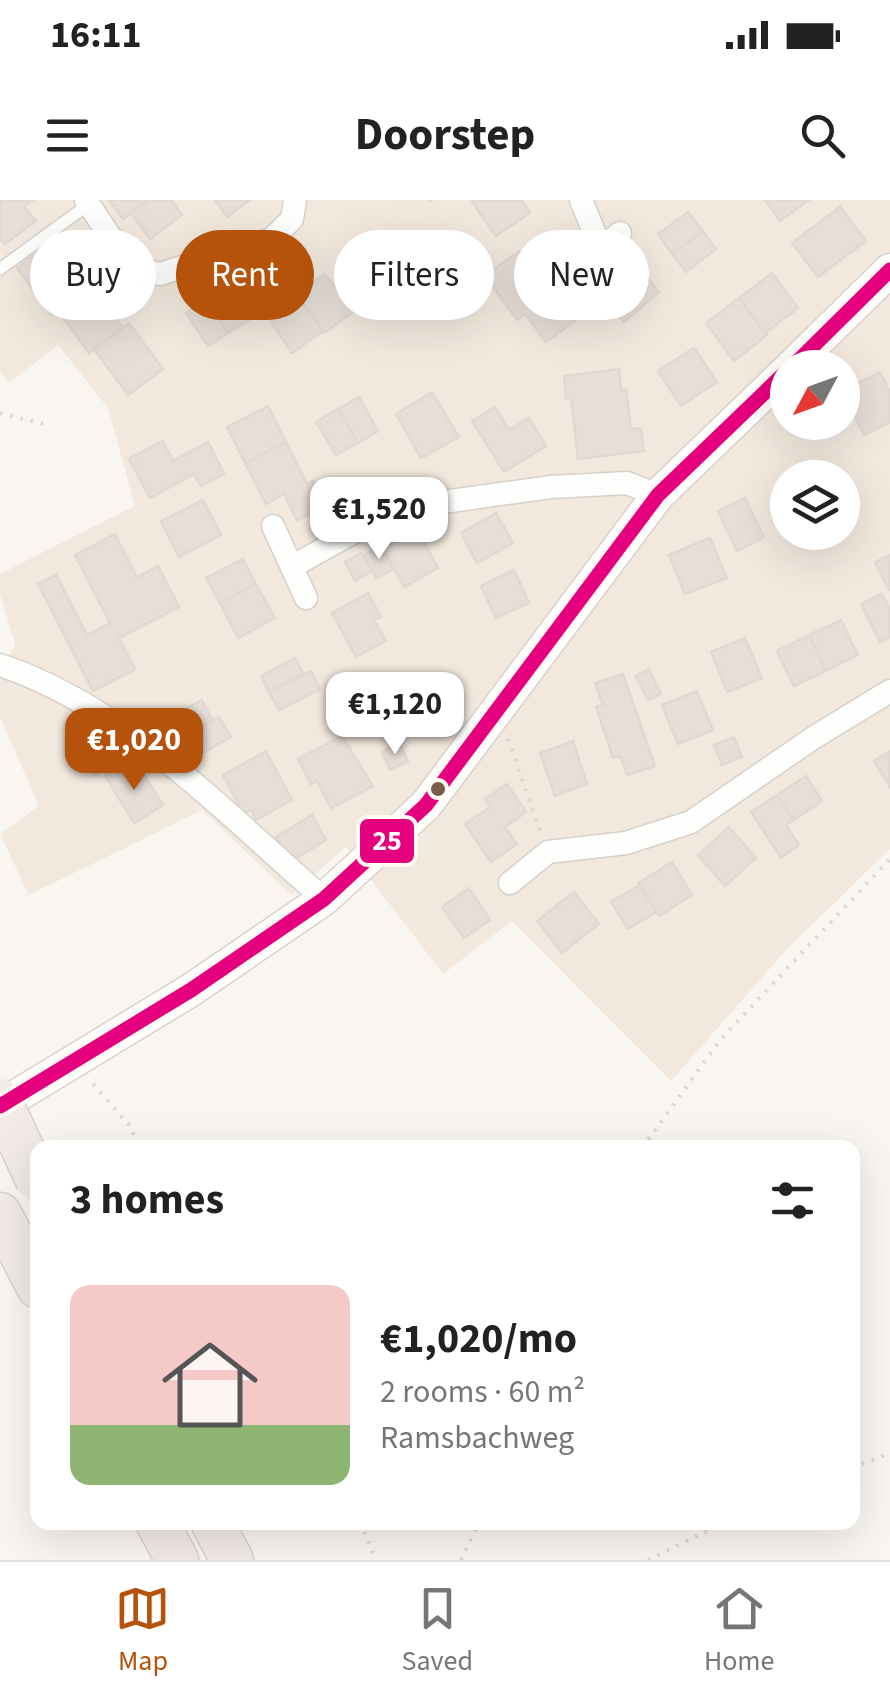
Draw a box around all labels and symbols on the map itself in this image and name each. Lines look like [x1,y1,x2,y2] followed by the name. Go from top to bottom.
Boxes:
[770,350,860,440] north arrow
[298,477,460,562] pin: €1,520
[314,672,476,757] pin: €1,120
[53,708,215,793] pin: €1,020
[428,779,448,799] unlabelled marker
[358,817,416,865] line badge: 25
[372,821,402,861] text: 25

